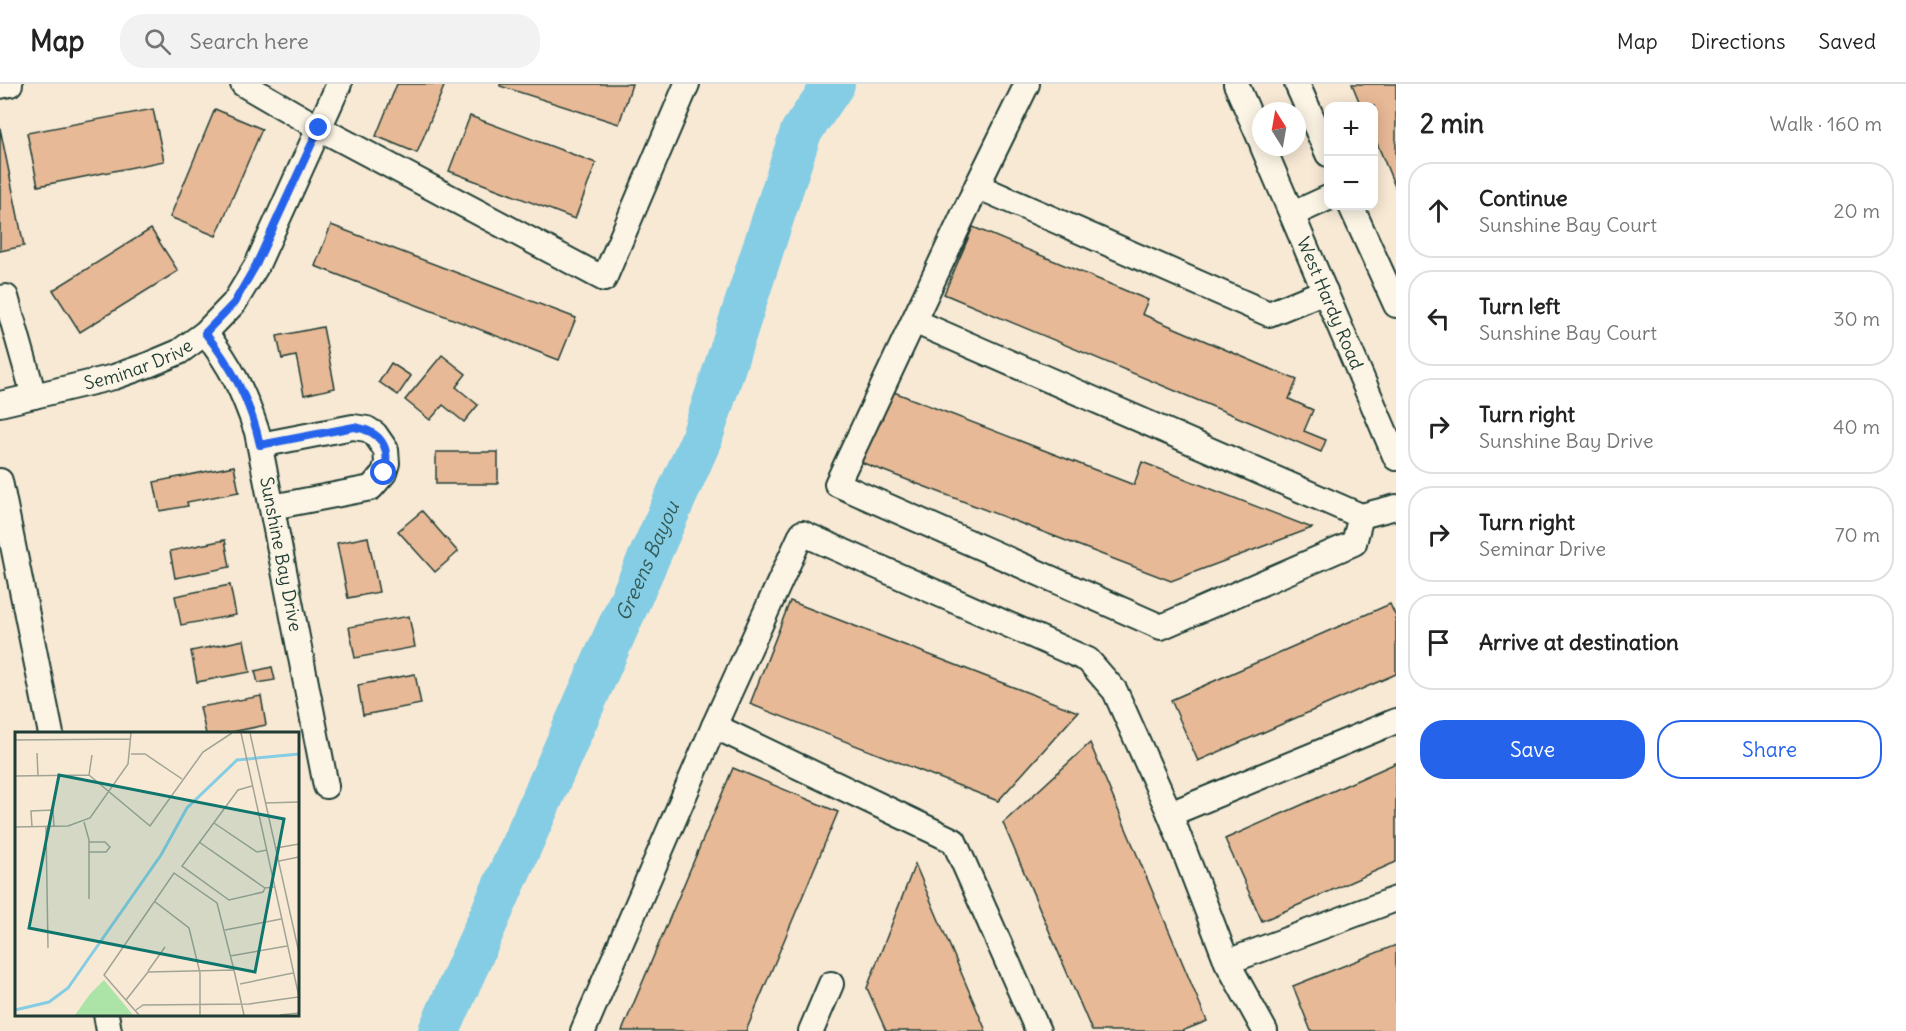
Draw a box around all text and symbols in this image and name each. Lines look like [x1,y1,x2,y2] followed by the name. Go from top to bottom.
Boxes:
[120,14,540,68] search box
[30,23,84,59] text: Map
[141,25,174,58] icon: search
[189,27,309,55] text: Search here
[1617,28,1658,55] text: Map
[1691,28,1785,55] text: Directions
[1818,28,1876,55] text: Saved
[1252,102,1306,156] north arrow
[1324,102,1378,210] map controls
[1324,102,1378,156] button: +
[1420,107,1484,140] text: 2 min
[1769,111,1882,136] text: Walk · 160 m
[305,114,331,140] route end
[1324,156,1378,210] button: −
[1479,184,1568,212] text: Continue
[1422,194,1455,227] icon: ahead
[1834,198,1880,223] text: 20 m
[1479,212,1657,237] text: Sunshine Bay Court
[1292,233,1369,373] street label: West Hardy Road
[1479,292,1560,320] text: Turn left
[1422,302,1455,335] icon: left
[1833,306,1880,331] text: 30 m
[1479,320,1657,345] text: Sunshine Bay Court
[82,334,197,395] street label: Seminar Drive
[1479,400,1575,428] text: Turn right
[1422,410,1455,443] icon: right
[1833,414,1880,439] text: 40 m
[1479,428,1653,453] text: Sunshine Bay Drive
[370,459,396,485] route start
[255,475,308,633] street label: Sunshine Bay Drive
[610,496,685,624] water label: Greens Bayou
[1479,508,1575,536] text: Turn right
[1422,518,1455,551] icon: right
[1835,522,1880,547] text: 70 m
[1479,536,1606,561] text: Seminar Drive
[1422,626,1455,659] icon: arrive
[1479,628,1679,656] text: Arrive at destination
[1420,720,1645,779] button: Save
[1657,720,1882,779] button: Share
[15,732,298,1016] inset map

